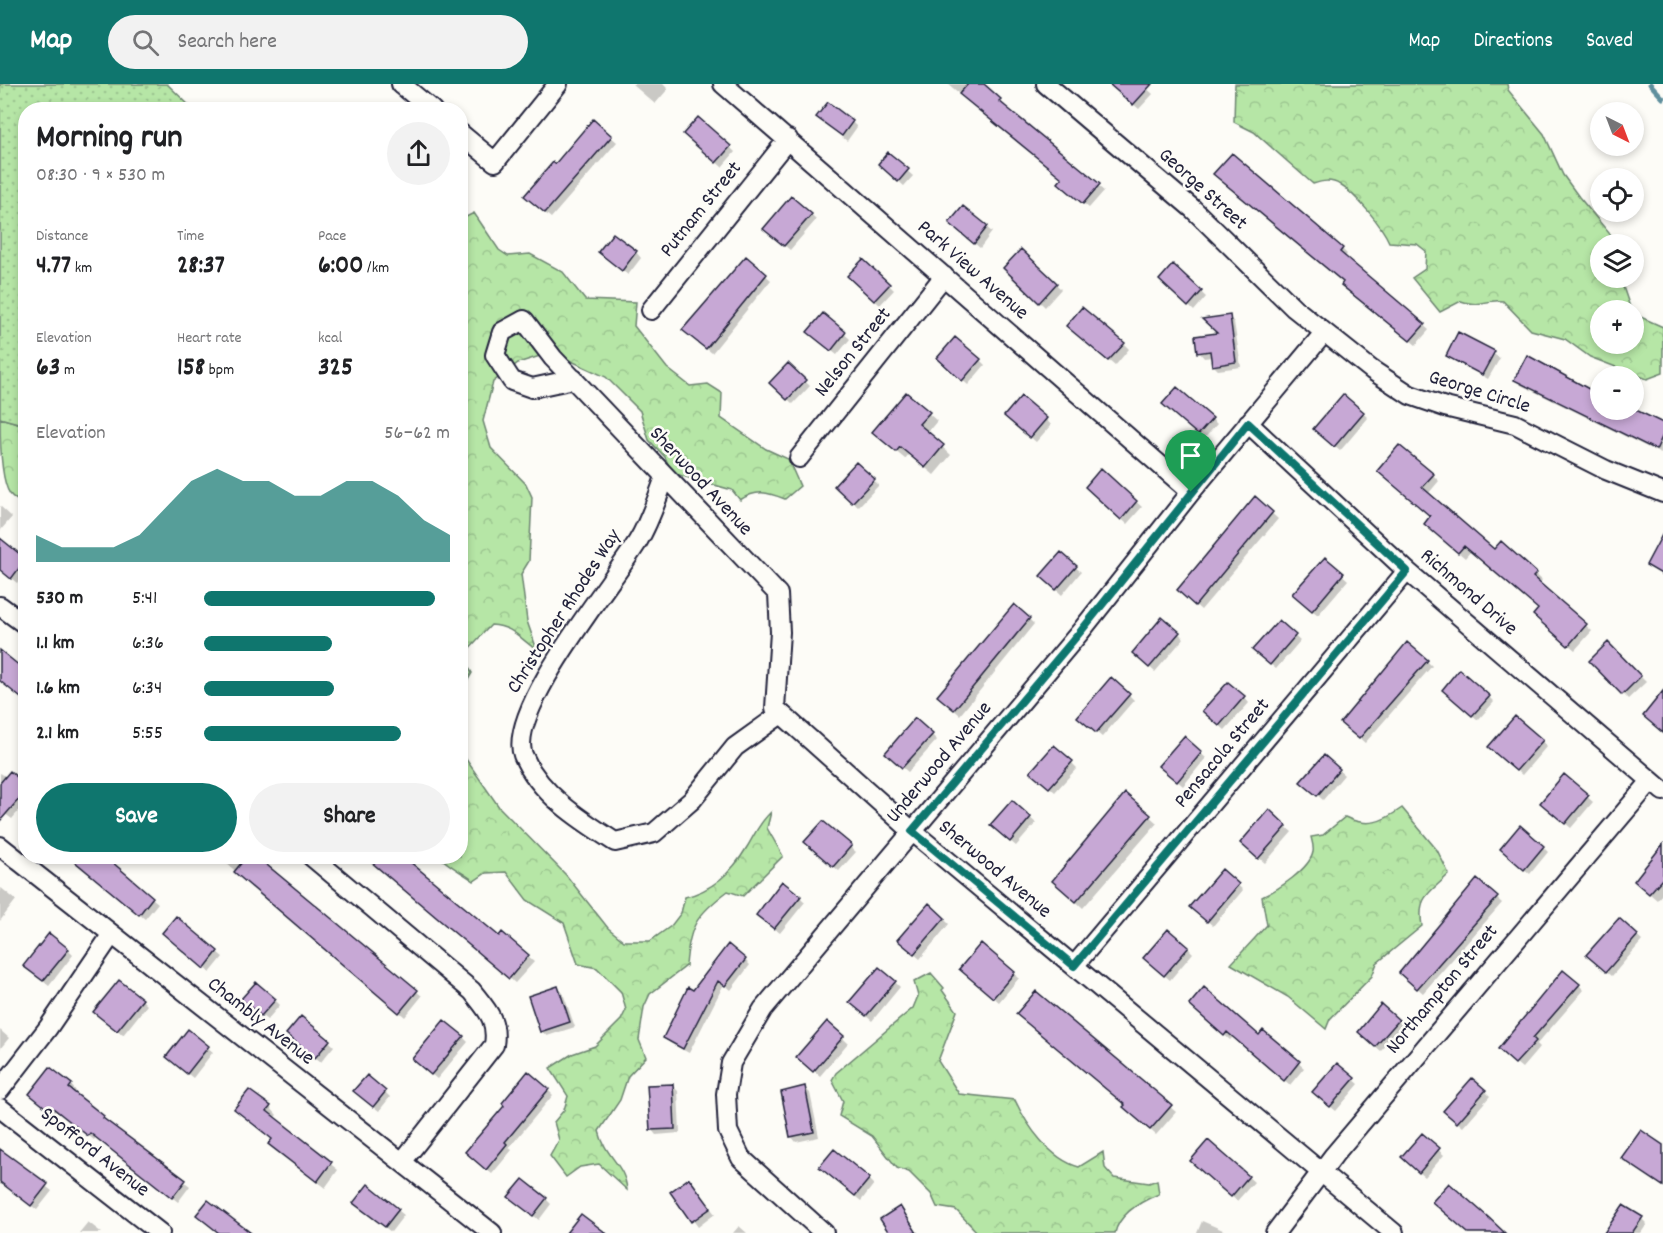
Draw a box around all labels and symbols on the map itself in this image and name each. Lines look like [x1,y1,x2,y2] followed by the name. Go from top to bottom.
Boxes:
[1590,102,1644,156] north arrow
[1151,142,1254,239] street label: George Street
[654,155,750,265] street label: Putnam Street
[909,214,1035,328] street label: Park View Avenue
[808,301,900,405] street label: Nelson Street
[1424,363,1534,423] street label: George Circle
[641,420,759,544] street label: Sherwood Avenue
[1165,430,1216,492] pin
[500,523,630,700] street label: Christopher Rhodes Way
[1413,542,1523,644] street label: Richmond Drive
[1168,692,1278,816] street label: Pensacola Street
[880,696,1000,830] street label: Underwood Avenue
[931,813,1057,927] street label: Sherwood Avenue
[1380,918,1507,1061] street label: Northampton Street
[200,970,320,1074] street label: Chambly Avenue
[33,1101,155,1205] street label: Spofford Avenue

